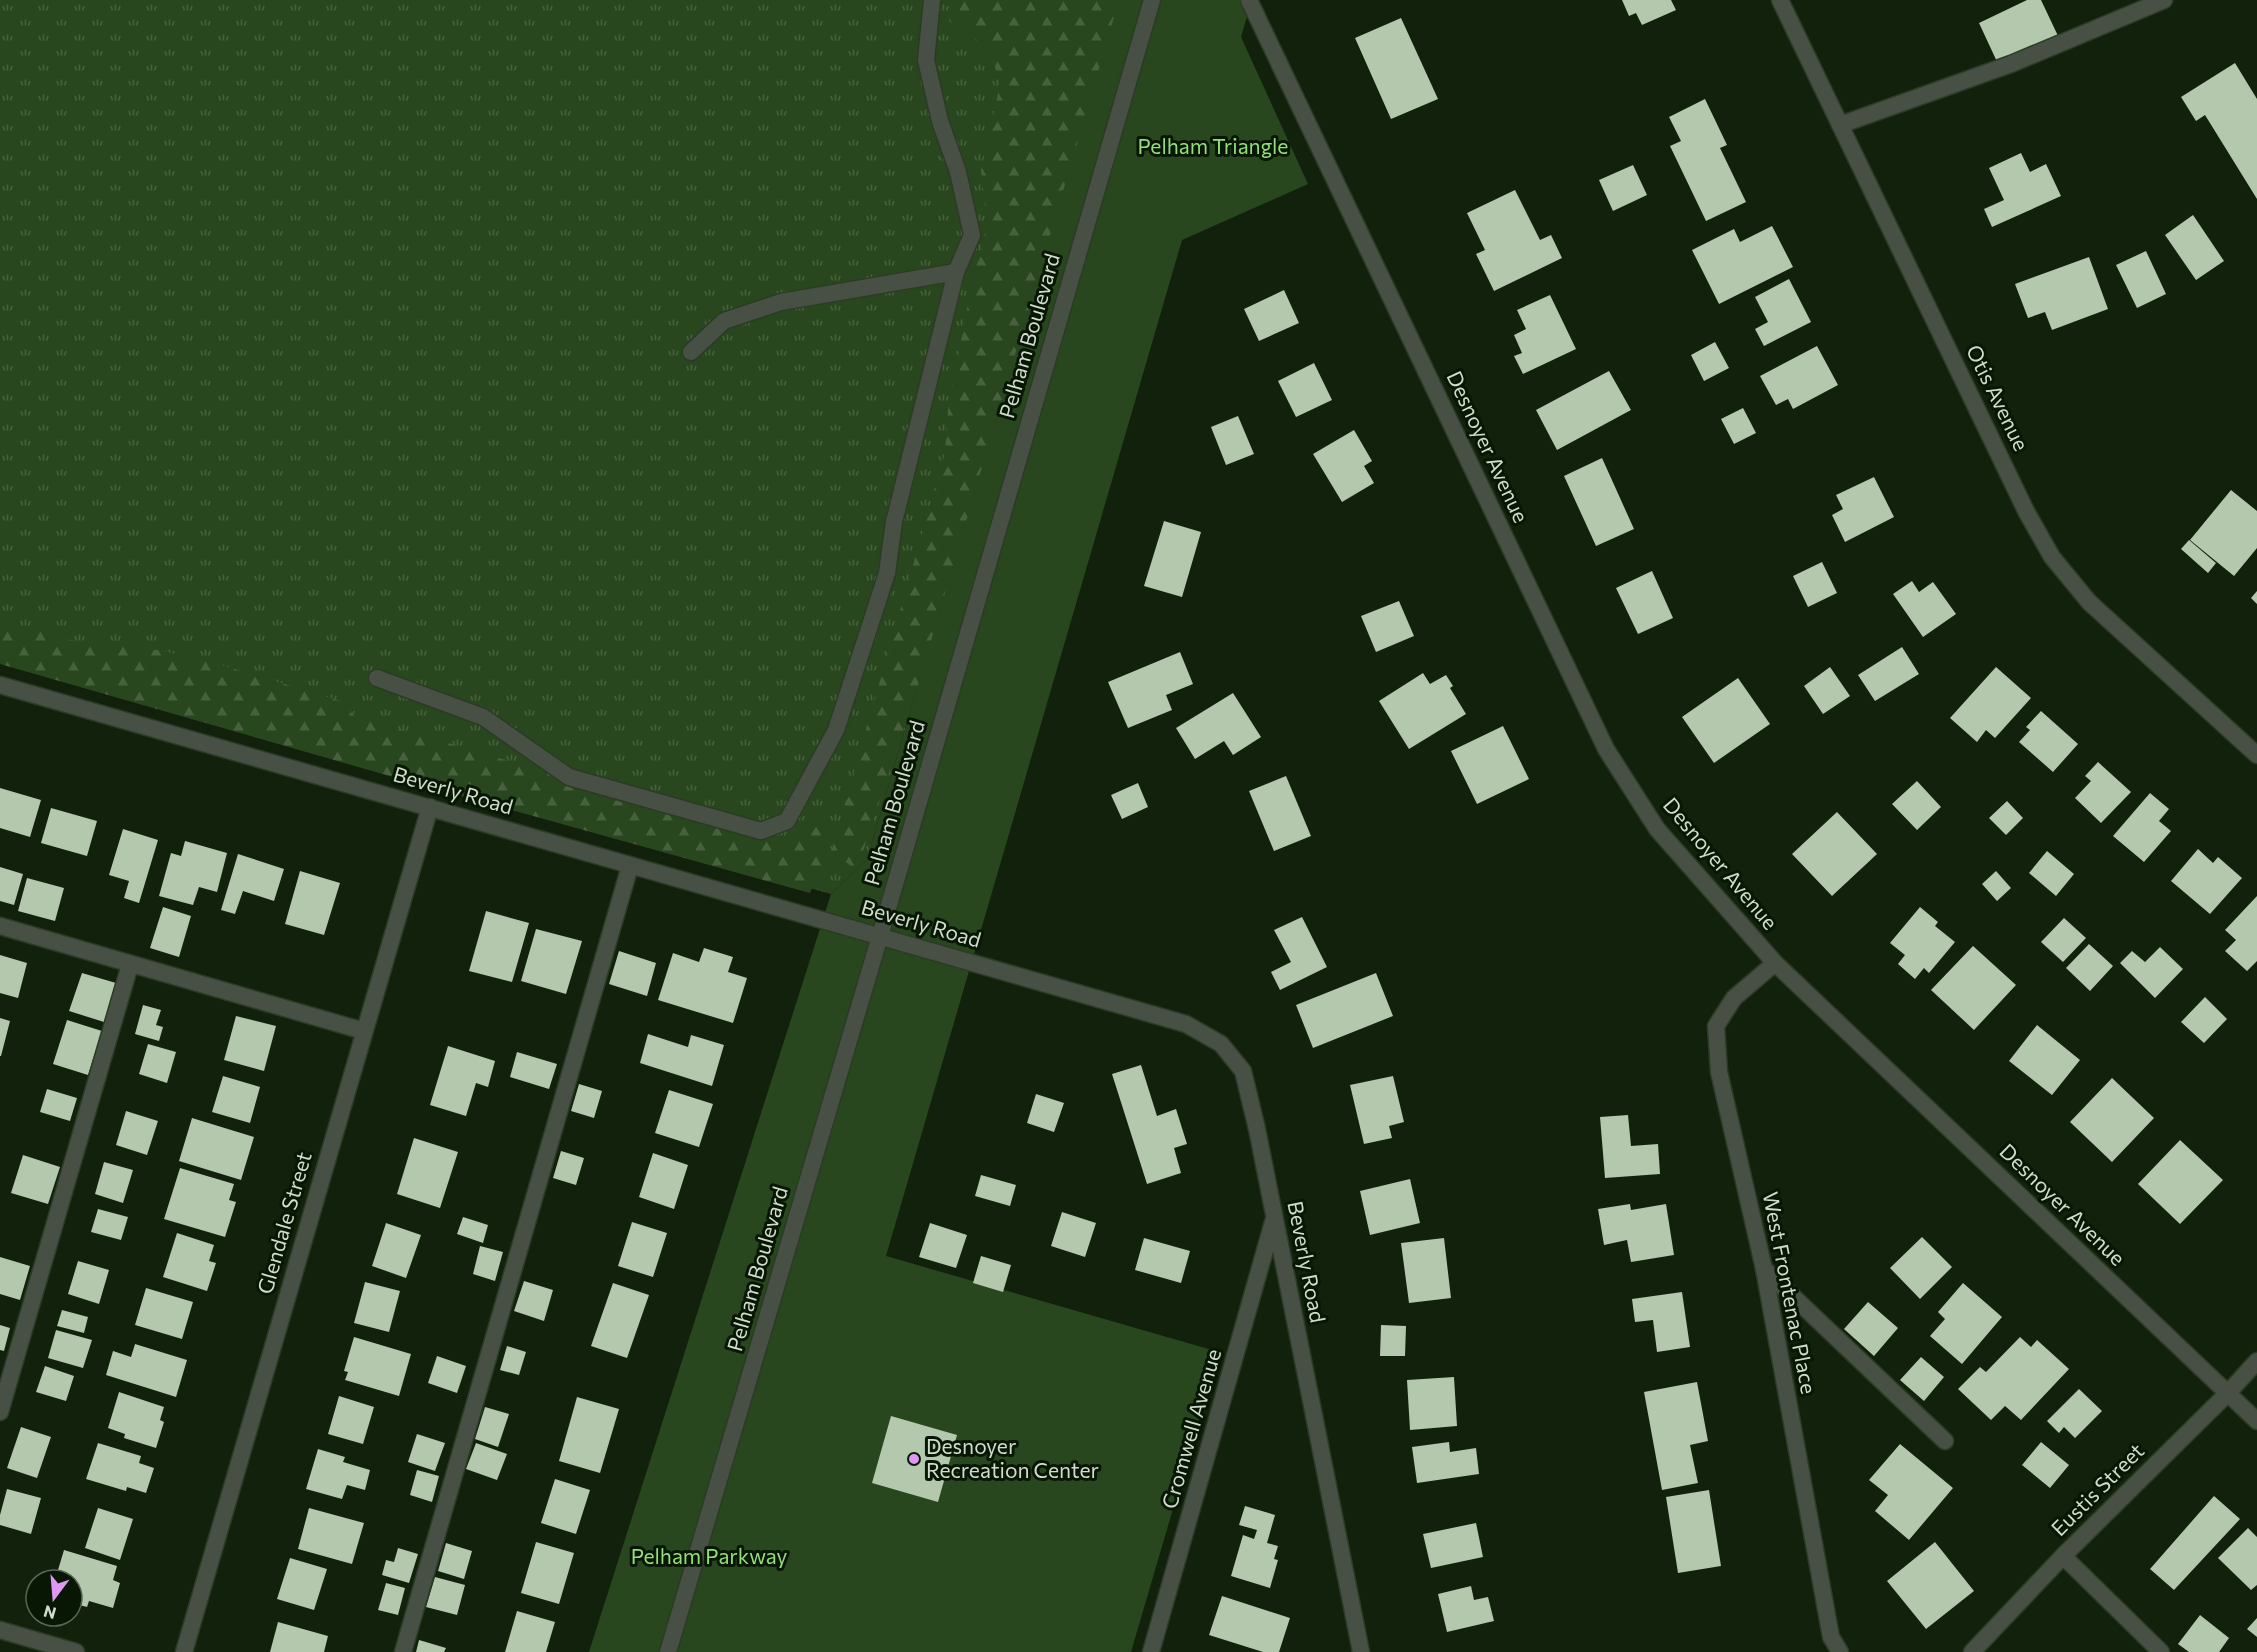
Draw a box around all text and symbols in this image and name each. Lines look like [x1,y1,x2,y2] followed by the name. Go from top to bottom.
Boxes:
[1138,133,1288,158] park label: Pelham Triangle
[993,250,1064,421] street label: Pelham Boulevard
[1962,340,2035,454] street label: Otis Avenue
[1442,367,1534,526] street label: Desnoyer Avenue
[858,717,929,888] street label: Pelham Boulevard
[391,761,516,819] street label: Beverly Road
[1659,792,1784,934] street label: Desnoyer Avenue
[859,894,984,952] street label: Beverly Road
[1995,1138,2131,1270] street label: Desnoyer Avenue
[251,1149,316,1297] street label: Glendale Street
[721,1183,792,1354] street label: Pelham Boulevard
[1759,1190,1822,1396] street label: West Frontenac Place
[1283,1199,1332,1325] street label: Beverly Road
[1156,1346,1225,1511] street label: Cromwell Avenue
[926,1433,1099,1482] place label: Desnoyer Recreation Center
[2045,1437,2148,1540] street label: Eustis Street
[907,1452,921,1466] marker: Desnoyer Recreation Center
[631,1543,787,1568] park label: Pelham Parkway
[24,1568,84,1628] north arrow
[41,1602,58,1624] text: N

